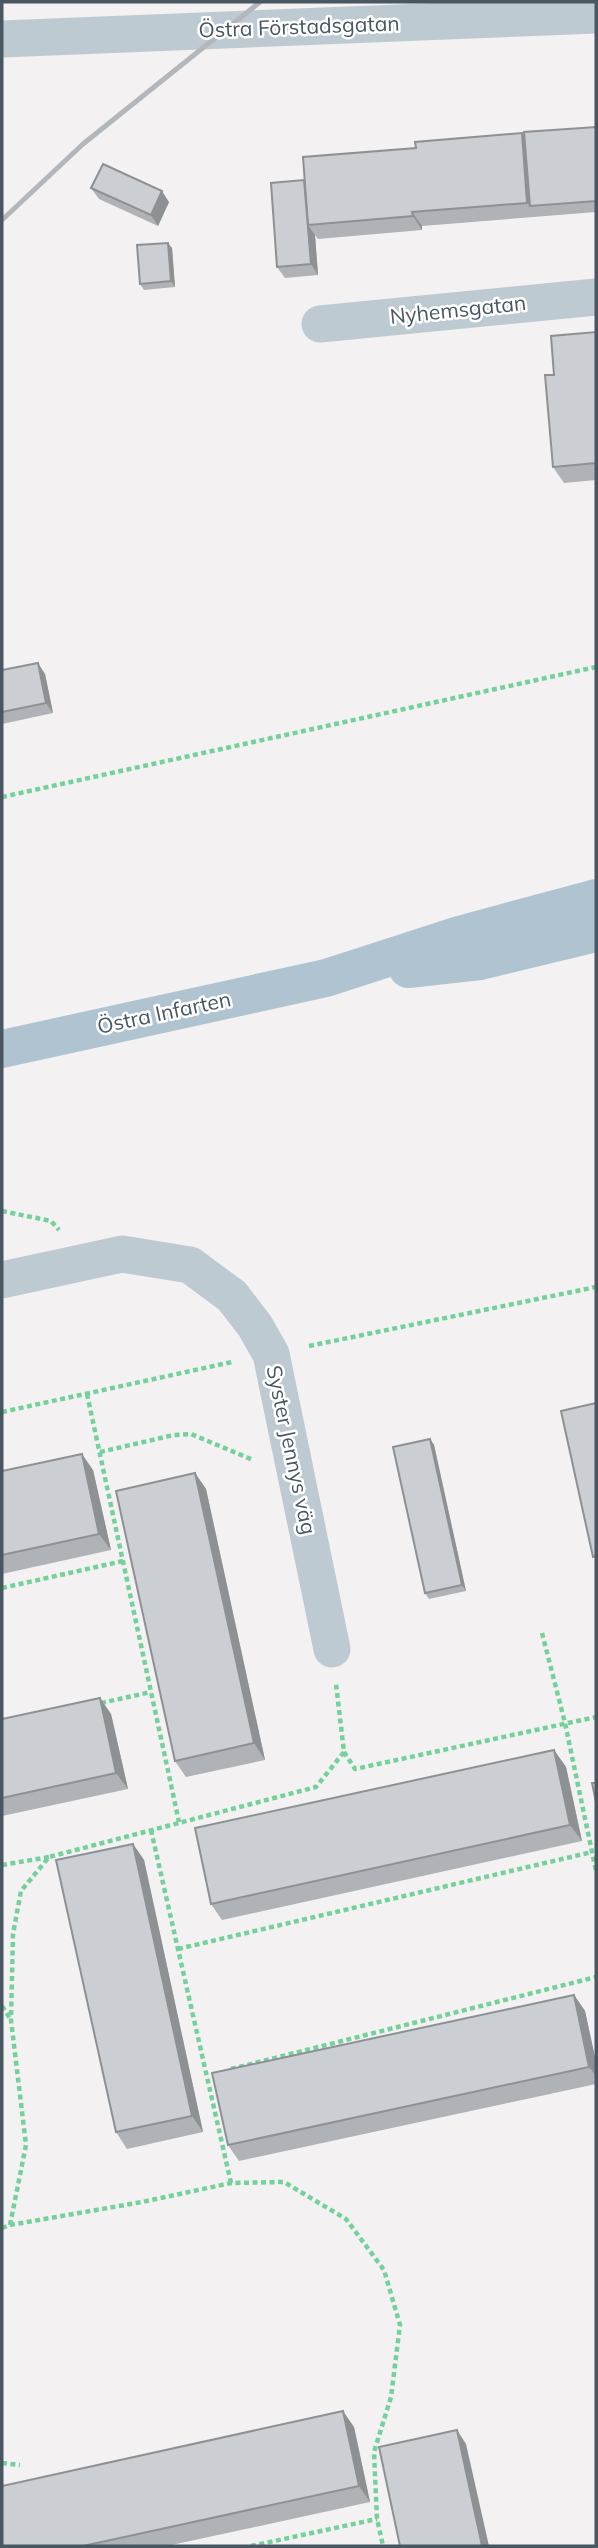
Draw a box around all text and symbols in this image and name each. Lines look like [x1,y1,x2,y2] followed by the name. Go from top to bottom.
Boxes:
[198,9,400,43] street label: Östra Förstadsgatan
[388,289,527,329] street label: Nyhemsgatan
[95,985,233,1039] street label: Östra Infarten
[261,1363,323,1537] street label: Syster Jennys väg

